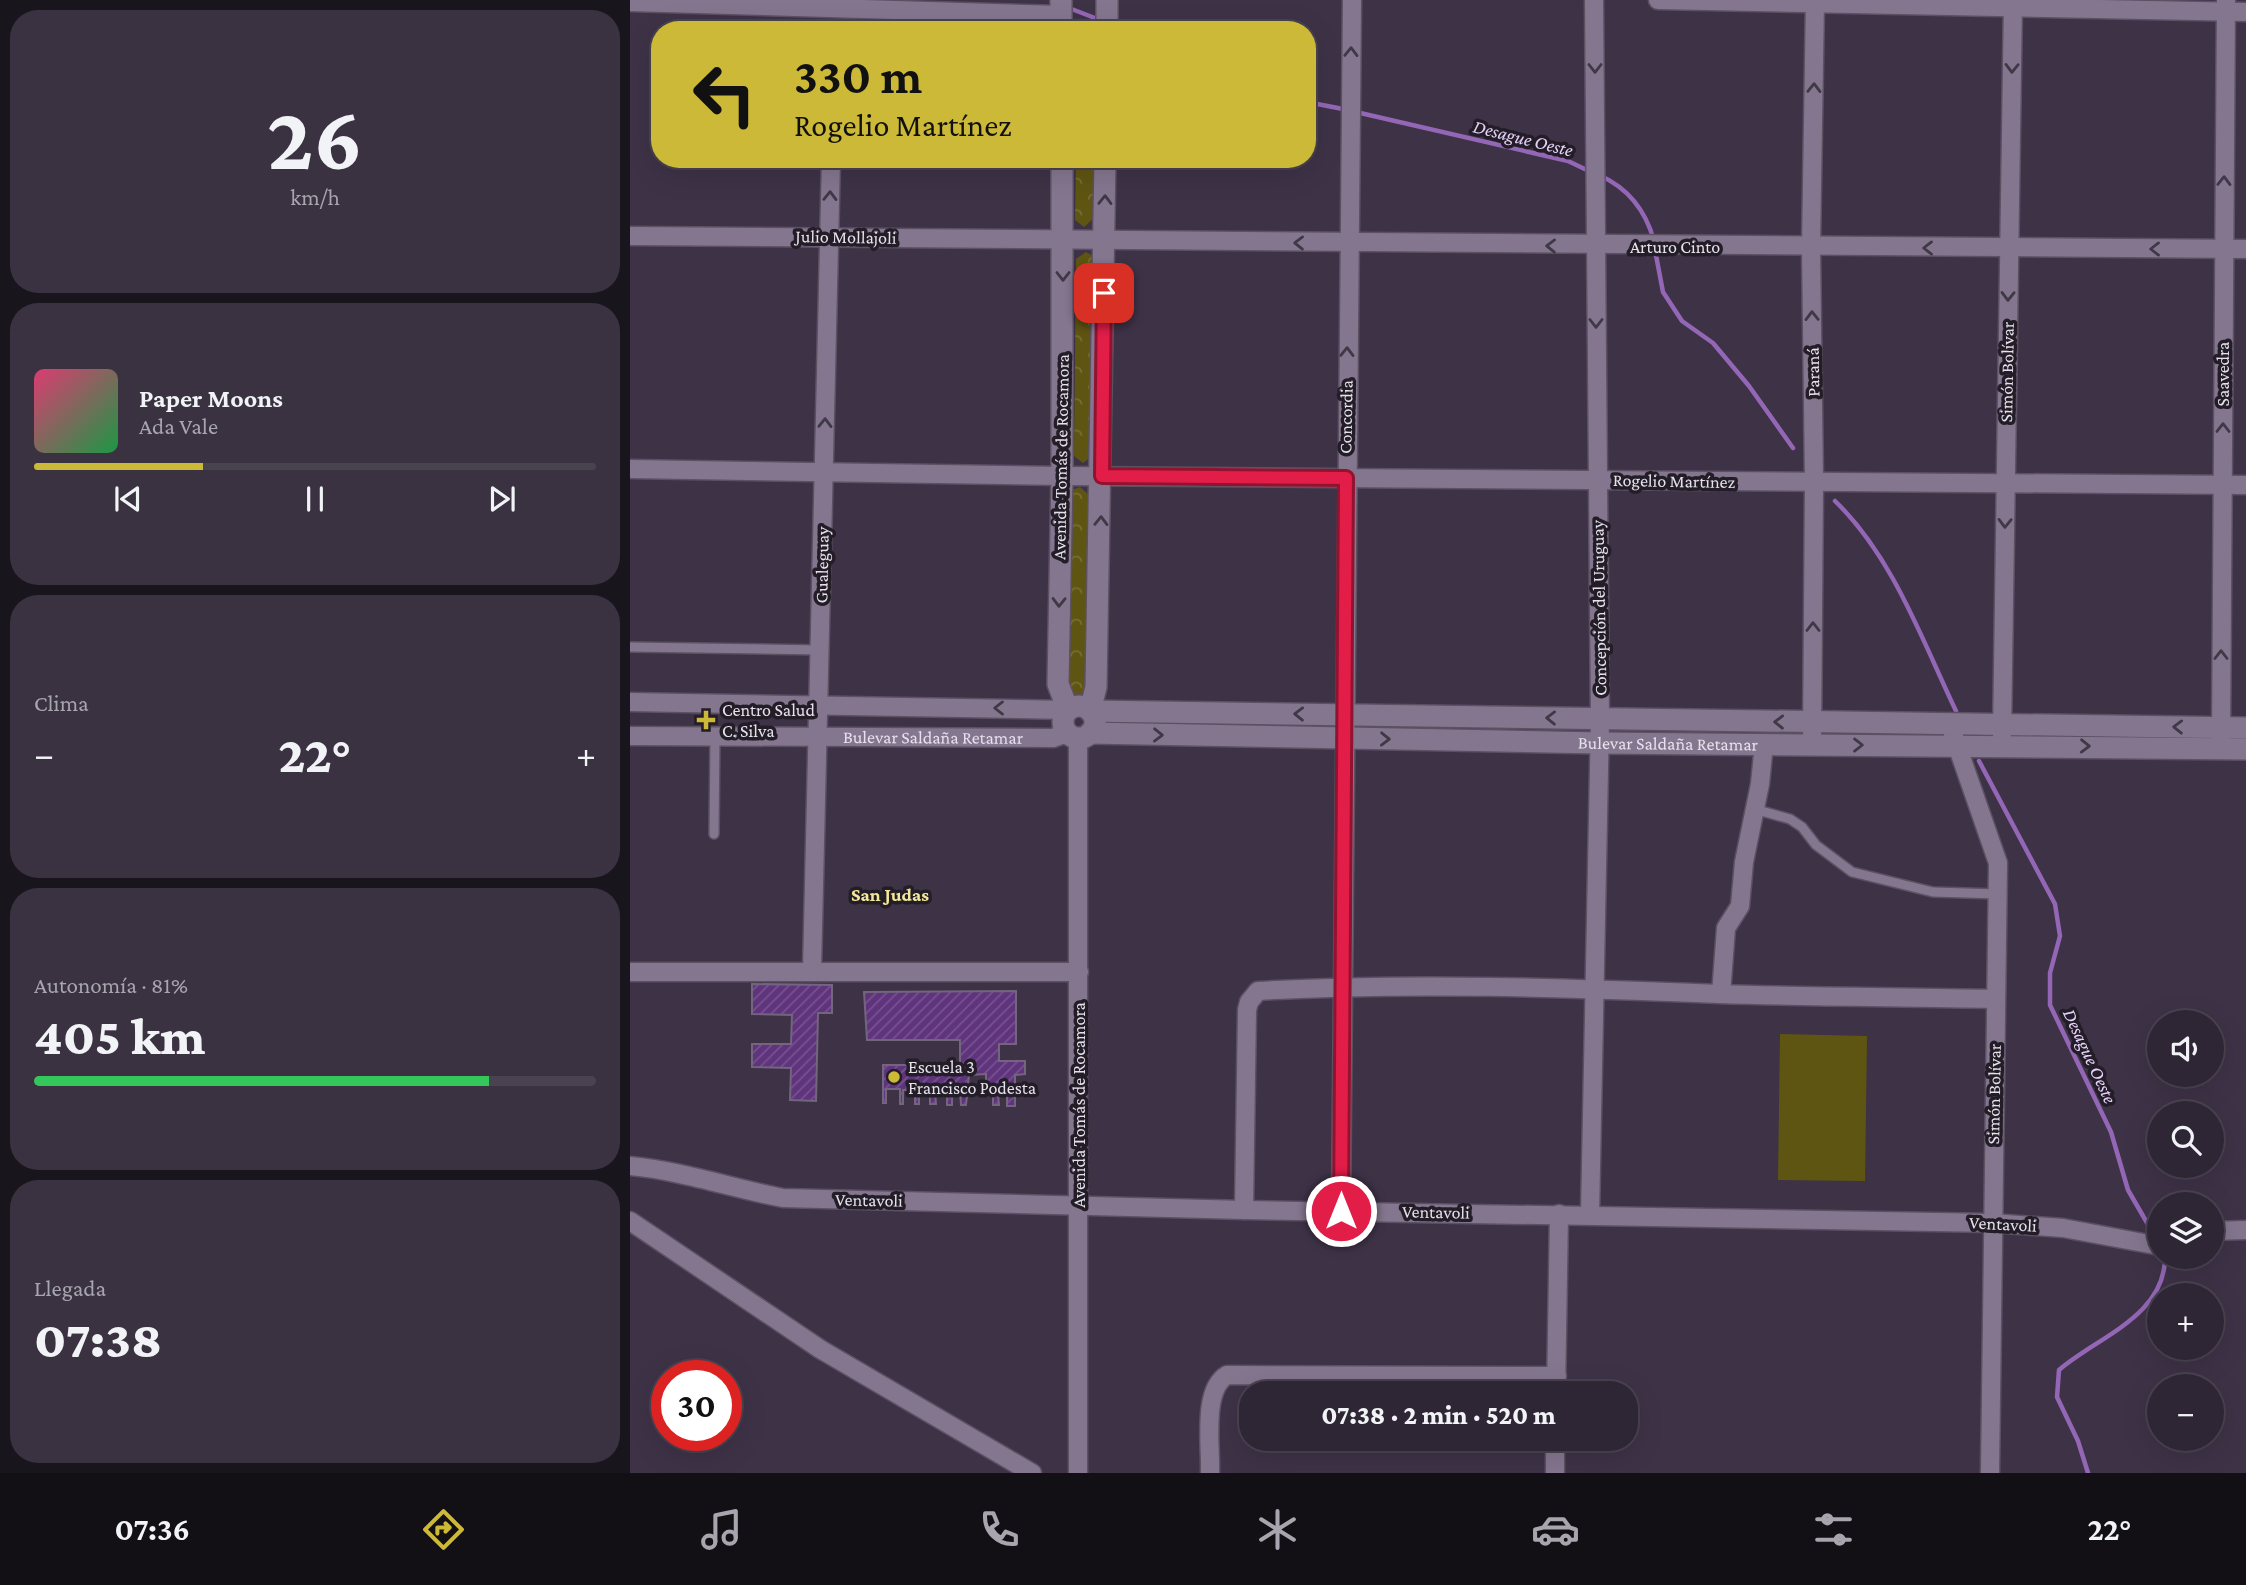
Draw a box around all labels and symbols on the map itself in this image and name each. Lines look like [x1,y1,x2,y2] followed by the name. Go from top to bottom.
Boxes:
[1343,46,1359,56] one-way arrow
[1587,63,1602,74] one-way arrow
[2004,63,2019,74] one-way arrow
[1806,82,1821,93] one-way arrow
[1471,115,1575,161] water label: Desague Oeste
[2216,175,2232,186] one-way arrow
[823,190,838,201] one-way arrow
[1097,194,1113,205] one-way arrow
[793,226,897,249] street label: Julio Mollajoli
[1293,235,1303,251] one-way arrow
[1630,237,1720,257] street label: Arturo Cinto
[1545,238,1556,253] one-way arrow
[1922,240,1932,256] one-way arrow
[2149,241,2160,257] one-way arrow
[1074,263,1134,323] pin
[1055,272,1071,282] one-way arrow
[2000,291,2016,301] one-way arrow
[1804,310,1820,320] one-way arrow
[1588,318,1604,329] one-way arrow
[1996,321,2018,423] street label: Simón Bolívar
[2213,342,2233,406] street label: Saavedra
[1339,346,1355,357] one-way arrow
[1803,347,1823,397] street label: Paraná
[1049,354,1073,560] street label: Avenida Tomás de Rocamora
[1335,380,1357,454] street label: Concordia
[817,418,833,428] one-way arrow
[2215,422,2230,433] one-way arrow
[1613,470,1736,492] street label: Rogelio Martínez
[1093,515,1108,526] one-way arrow
[1997,518,2013,529] one-way arrow
[1587,519,1611,696] street label: Concepción del Uruguay
[811,526,833,604] street label: Gualeguay
[1052,597,1067,608] one-way arrow
[1805,621,1821,632] one-way arrow
[2213,650,2229,660] one-way arrow
[722,700,815,741] place label: Centro Salud C. Silva
[994,700,1004,716] one-way arrow
[1294,706,1305,721] one-way arrow
[696,710,716,730] marker: Centro Salud C. Silva
[1546,710,1556,726] one-way arrow
[1773,715,1784,730] one-way arrow
[2172,719,2183,734] one-way arrow
[843,727,1024,748] street label: Bulevar Saldaña Retamar
[1153,727,1164,742] one-way arrow
[1381,731,1391,747] one-way arrow
[1578,733,1759,754] street label: Bulevar Saldaña Retamar
[1853,737,1864,753] one-way arrow
[2081,738,2091,754] one-way arrow
[851,884,929,905] district label: San Judas
[1069,1002,1089,1208] street label: Avenida Tomás de Rocamora
[2059,1005,2121,1107] water label: Desague Oeste
[1983,1043,2005,1145] street label: Simón Bolívar
[908,1057,1036,1098] place label: Escuela 3 Francisco Podesta
[886,1069,902,1085] marker: Escuela 3 Francisco Podesta
[1304,1174,1378,1248] position arrow
[835,1189,903,1211] street label: Ventavoli
[1402,1201,1470,1223] street label: Ventavoli
[1969,1212,2038,1236] street label: Ventavoli
[651,1360,742,1451] speed limit sign: 30

